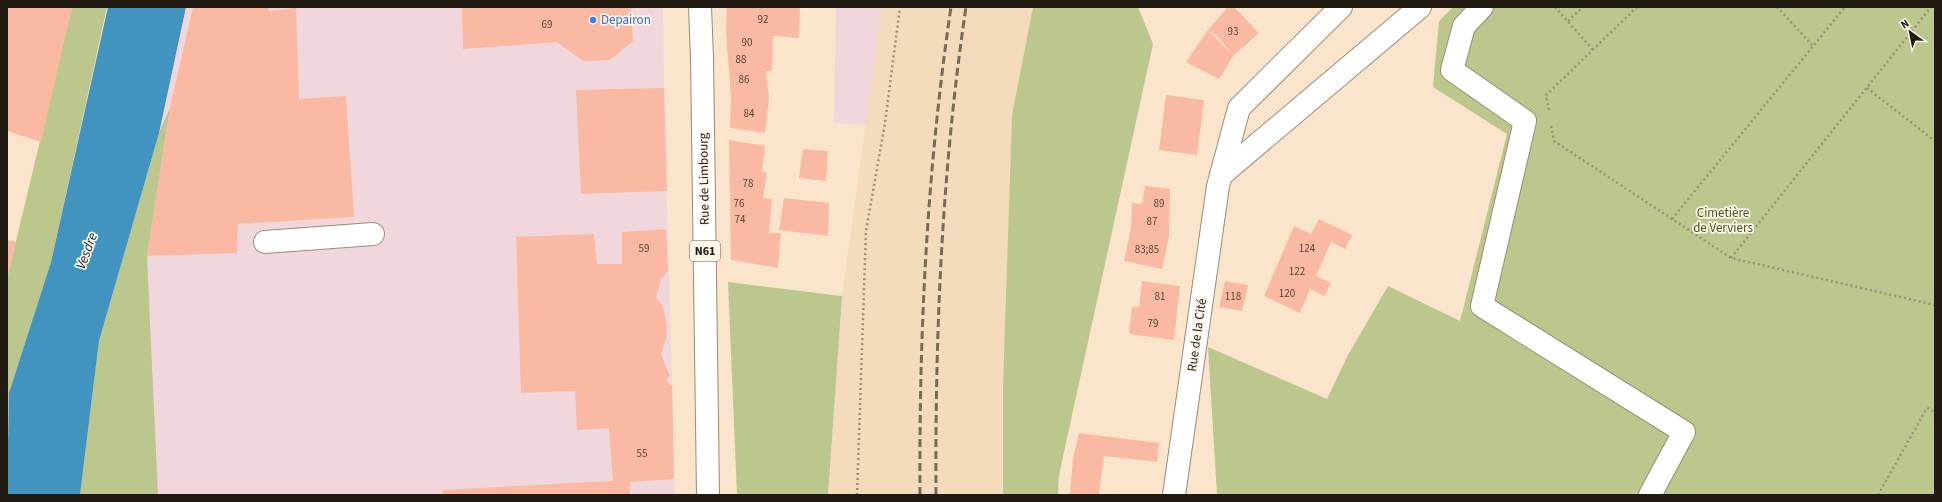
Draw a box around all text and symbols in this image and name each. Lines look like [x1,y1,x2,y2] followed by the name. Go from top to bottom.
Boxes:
[601,11,651,29] place label: Depairon
[758,12,768,27] house number: 92
[1890,12,1930,52] north arrow
[588,15,598,25] marker: Depairon
[1898,16,1912,32] text: N
[542,17,552,32] house number: 69
[1228,24,1238,39] house number: 93
[742,35,752,50] house number: 90
[736,52,747,67] house number: 88
[739,72,750,87] house number: 86
[744,106,755,121] house number: 84
[694,132,714,225] street label: Rue de Limbourg
[743,176,754,191] house number: 78
[734,196,745,211] house number: 76
[1154,196,1164,211] house number: 89
[1693,204,1753,237] park label: Cimetière de Verviers
[735,212,746,227] house number: 74
[1147,214,1157,229] house number: 87
[71,230,103,272] water label: Vesdre
[639,241,649,256] house number: 59
[690,241,720,261] road number: N61
[1299,241,1316,256] house number: 124
[1135,242,1159,257] house number: 83;85
[1289,264,1305,279] house number: 122
[1279,286,1295,301] house number: 120
[1155,289,1165,304] house number: 81
[1225,289,1242,304] house number: 118
[1183,297,1211,373] street label: Rue de la Cité
[1148,316,1158,331] house number: 79
[637,446,647,461] house number: 55

